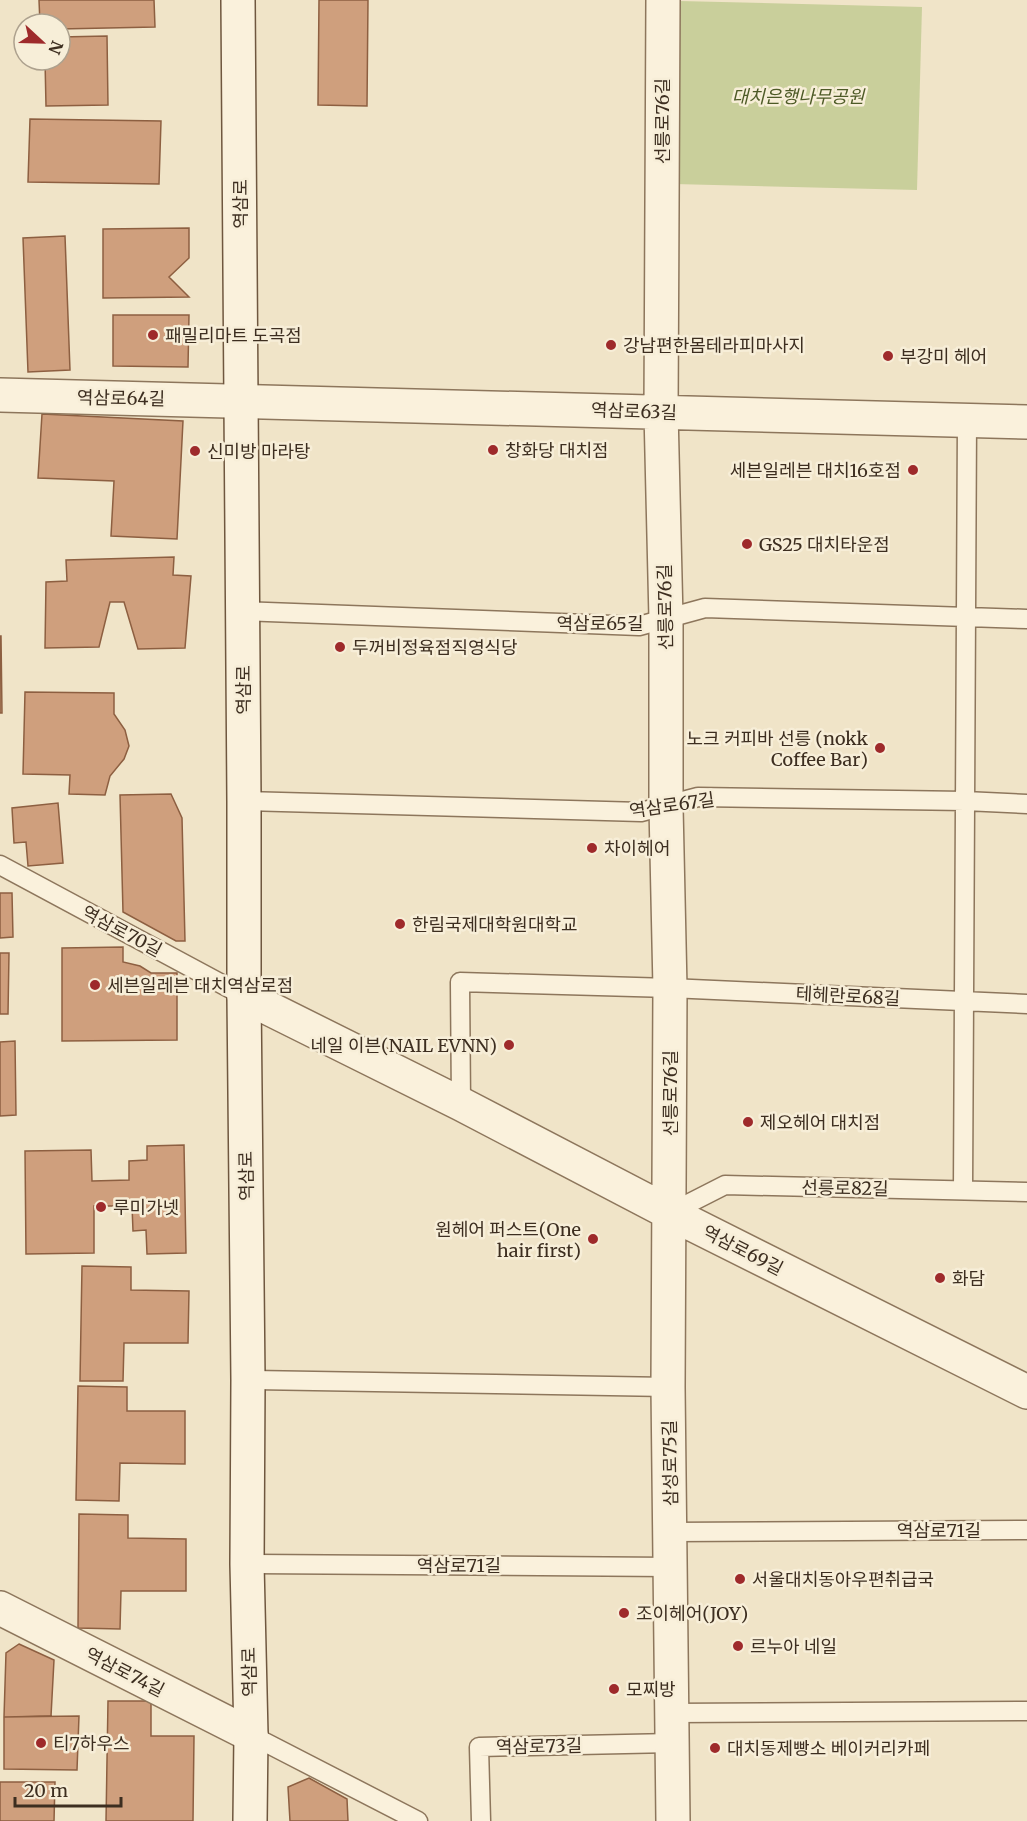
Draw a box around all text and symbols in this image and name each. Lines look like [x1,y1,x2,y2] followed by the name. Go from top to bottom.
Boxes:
[12,12,72,72] north arrow
[44,38,68,58] text: N
[651,78,674,164] street label: 선릉로76길
[732,85,866,108] park label: 대치은행나무공원
[229,179,252,229] street label: 역삼로
[165,324,302,347] place label: 패밀리마트 도곡점
[146,328,160,342] marker: 패밀리마트 도곡점
[623,334,805,357] place label: 강남편한몸테라피마사지
[604,338,618,352] marker: 강남편한몸테라피마사지
[900,345,987,368] place label: 부강미 헤어
[881,349,895,363] marker: 부강미 헤어
[77,386,165,410] street label: 역삼로64길
[590,398,678,424] street label: 역삼로63길
[505,439,609,462] place label: 창화당 대치점
[207,440,311,463] place label: 신미방 마라탕
[486,443,500,457] marker: 창화당 대치점
[188,444,202,458] marker: 신미방 마라탕
[729,459,901,482] place label: 세븐일레븐 대치16호점
[906,463,920,477] marker: 세븐일레븐 대치16호점
[759,533,890,556] place label: GS25 대치타운점
[740,537,754,551] marker: GS25 대치타운점
[653,564,677,650] street label: 선릉로76길
[557,612,643,635] street label: 역삼로65길
[352,636,518,659] place label: 두꺼비정육점직영식당
[333,640,347,654] marker: 두꺼비정육점직영식당
[232,665,255,715] street label: 역삼로
[687,727,869,771] place label: 노크 커피바 선릉 (nokk Coffee Bar)
[873,741,887,755] marker: 노크 커피바 선릉 (nokk Coffee Bar)
[628,788,716,822] street label: 역삼로67길
[604,837,670,860] place label: 차이헤어
[585,841,599,855] marker: 차이헤어
[78,900,166,962] street label: 역삼로70길
[412,913,578,936] place label: 한림국제대학원대학교
[393,917,407,931] marker: 한림국제대학원대학교
[107,974,293,997] place label: 세븐일레븐 대치역삼로점
[88,978,102,992] marker: 세븐일레븐 대치역삼로점
[795,982,901,1010] street label: 테헤란로68길
[311,1034,497,1057] place label: 네일 이븐(NAIL EVNN)
[502,1038,516,1052] marker: 네일 이븐(NAIL EVNN)
[659,1050,682,1136] street label: 선릉로76길
[760,1111,880,1134] place label: 제오헤어 대치점
[741,1115,755,1129] marker: 제오헤어 대치점
[234,1151,258,1201] street label: 역삼로
[801,1176,889,1200] street label: 선릉로82길
[113,1196,179,1219] place label: 루미가넷
[94,1200,108,1214] marker: 루미가넷
[435,1218,581,1262] place label: 원헤어 퍼스트(One hair first)
[699,1220,787,1280] street label: 역삼로69길
[586,1232,600,1246] marker: 원헤어 퍼스트(One hair first)
[952,1267,985,1290] place label: 화담
[933,1271,947,1285] marker: 화담
[658,1420,682,1506] street label: 삼성로75길
[897,1519,981,1542] street label: 역삼로71길
[417,1554,501,1577] street label: 역삼로71길
[752,1568,934,1591] place label: 서울대치동아우편취급국
[733,1572,747,1586] marker: 서울대치동아우편취급국
[636,1602,748,1625] place label: 조이헤어(JOY)
[617,1606,631,1620] marker: 조이헤어(JOY)
[750,1635,837,1658] place label: 르누아 네일
[731,1639,745,1653] marker: 르누아 네일
[81,1642,169,1702] street label: 역삼로74길
[237,1647,261,1697] street label: 역삼로
[626,1678,676,1701] place label: 모찌방
[607,1682,621,1696] marker: 모찌방
[53,1732,130,1755] place label: 티7하우스
[496,1734,582,1758] street label: 역삼로73길
[34,1736,48,1750] marker: 티7하우스
[727,1737,930,1760] place label: 대치동제빵소 베이커리카페
[708,1741,722,1755] marker: 대치동제빵소 베이커리카페
[15,1770,122,1808] scale bar
[24,1779,68,1802] text: 20 m

